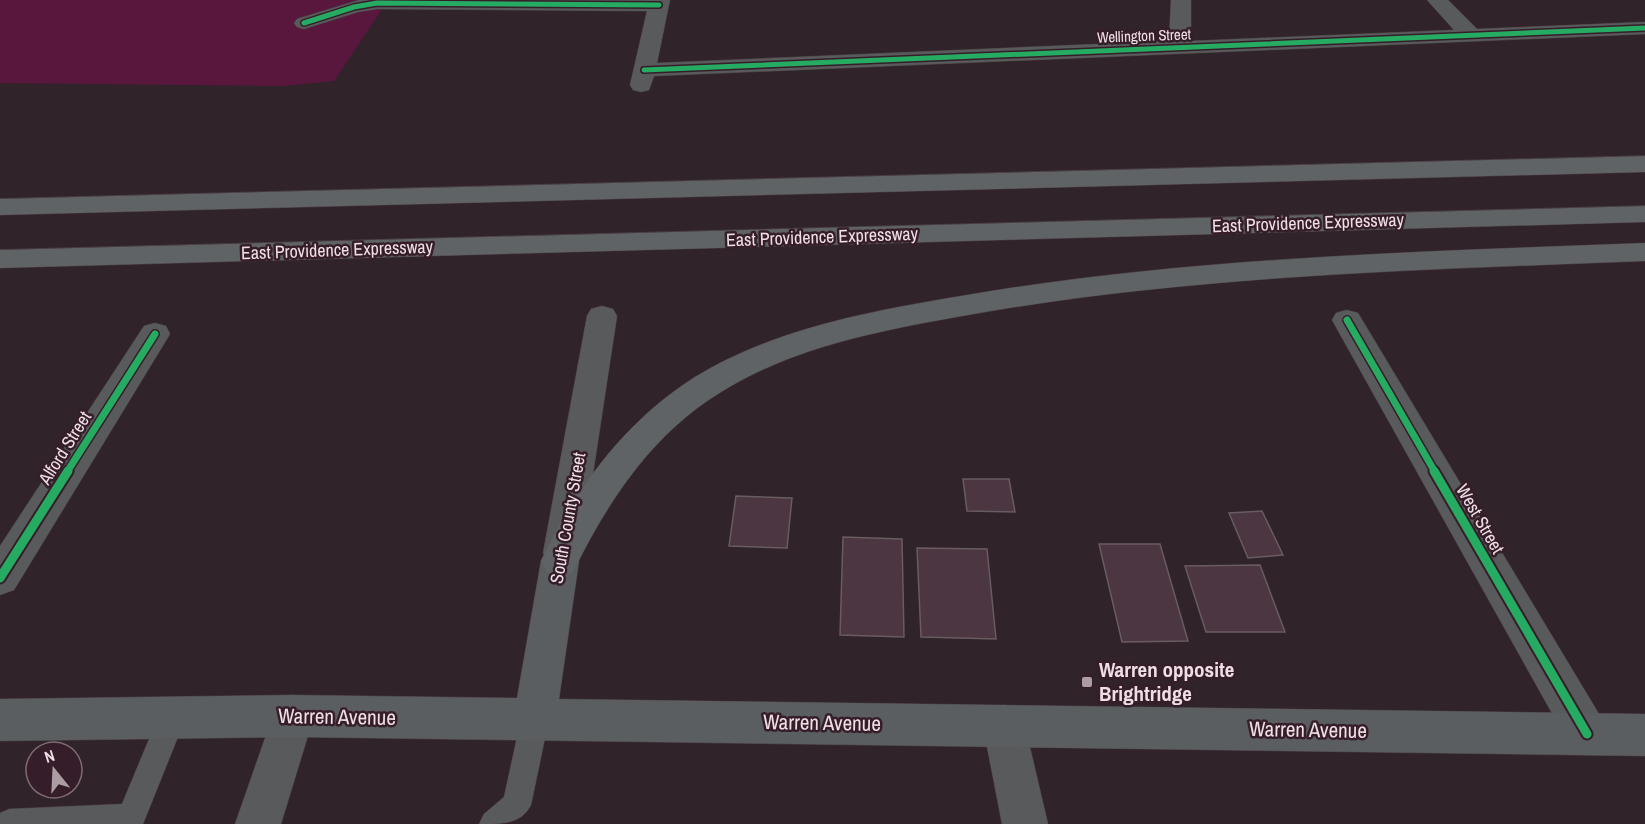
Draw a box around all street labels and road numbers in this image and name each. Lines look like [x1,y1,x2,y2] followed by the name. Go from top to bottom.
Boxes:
[1097,23,1192,48] street label: Wellington Street
[1212,207,1405,238] street label: East Providence Expressway
[726,221,919,252] street label: East Providence Expressway
[241,234,434,265] street label: East Providence Expressway
[32,406,97,490] street label: Alford Street
[544,450,591,586] street label: South County Street
[1450,479,1510,558] street label: West Street
[278,701,396,732] street label: Warren Avenue
[763,707,881,738] street label: Warren Avenue
[1249,714,1367,745] street label: Warren Avenue

